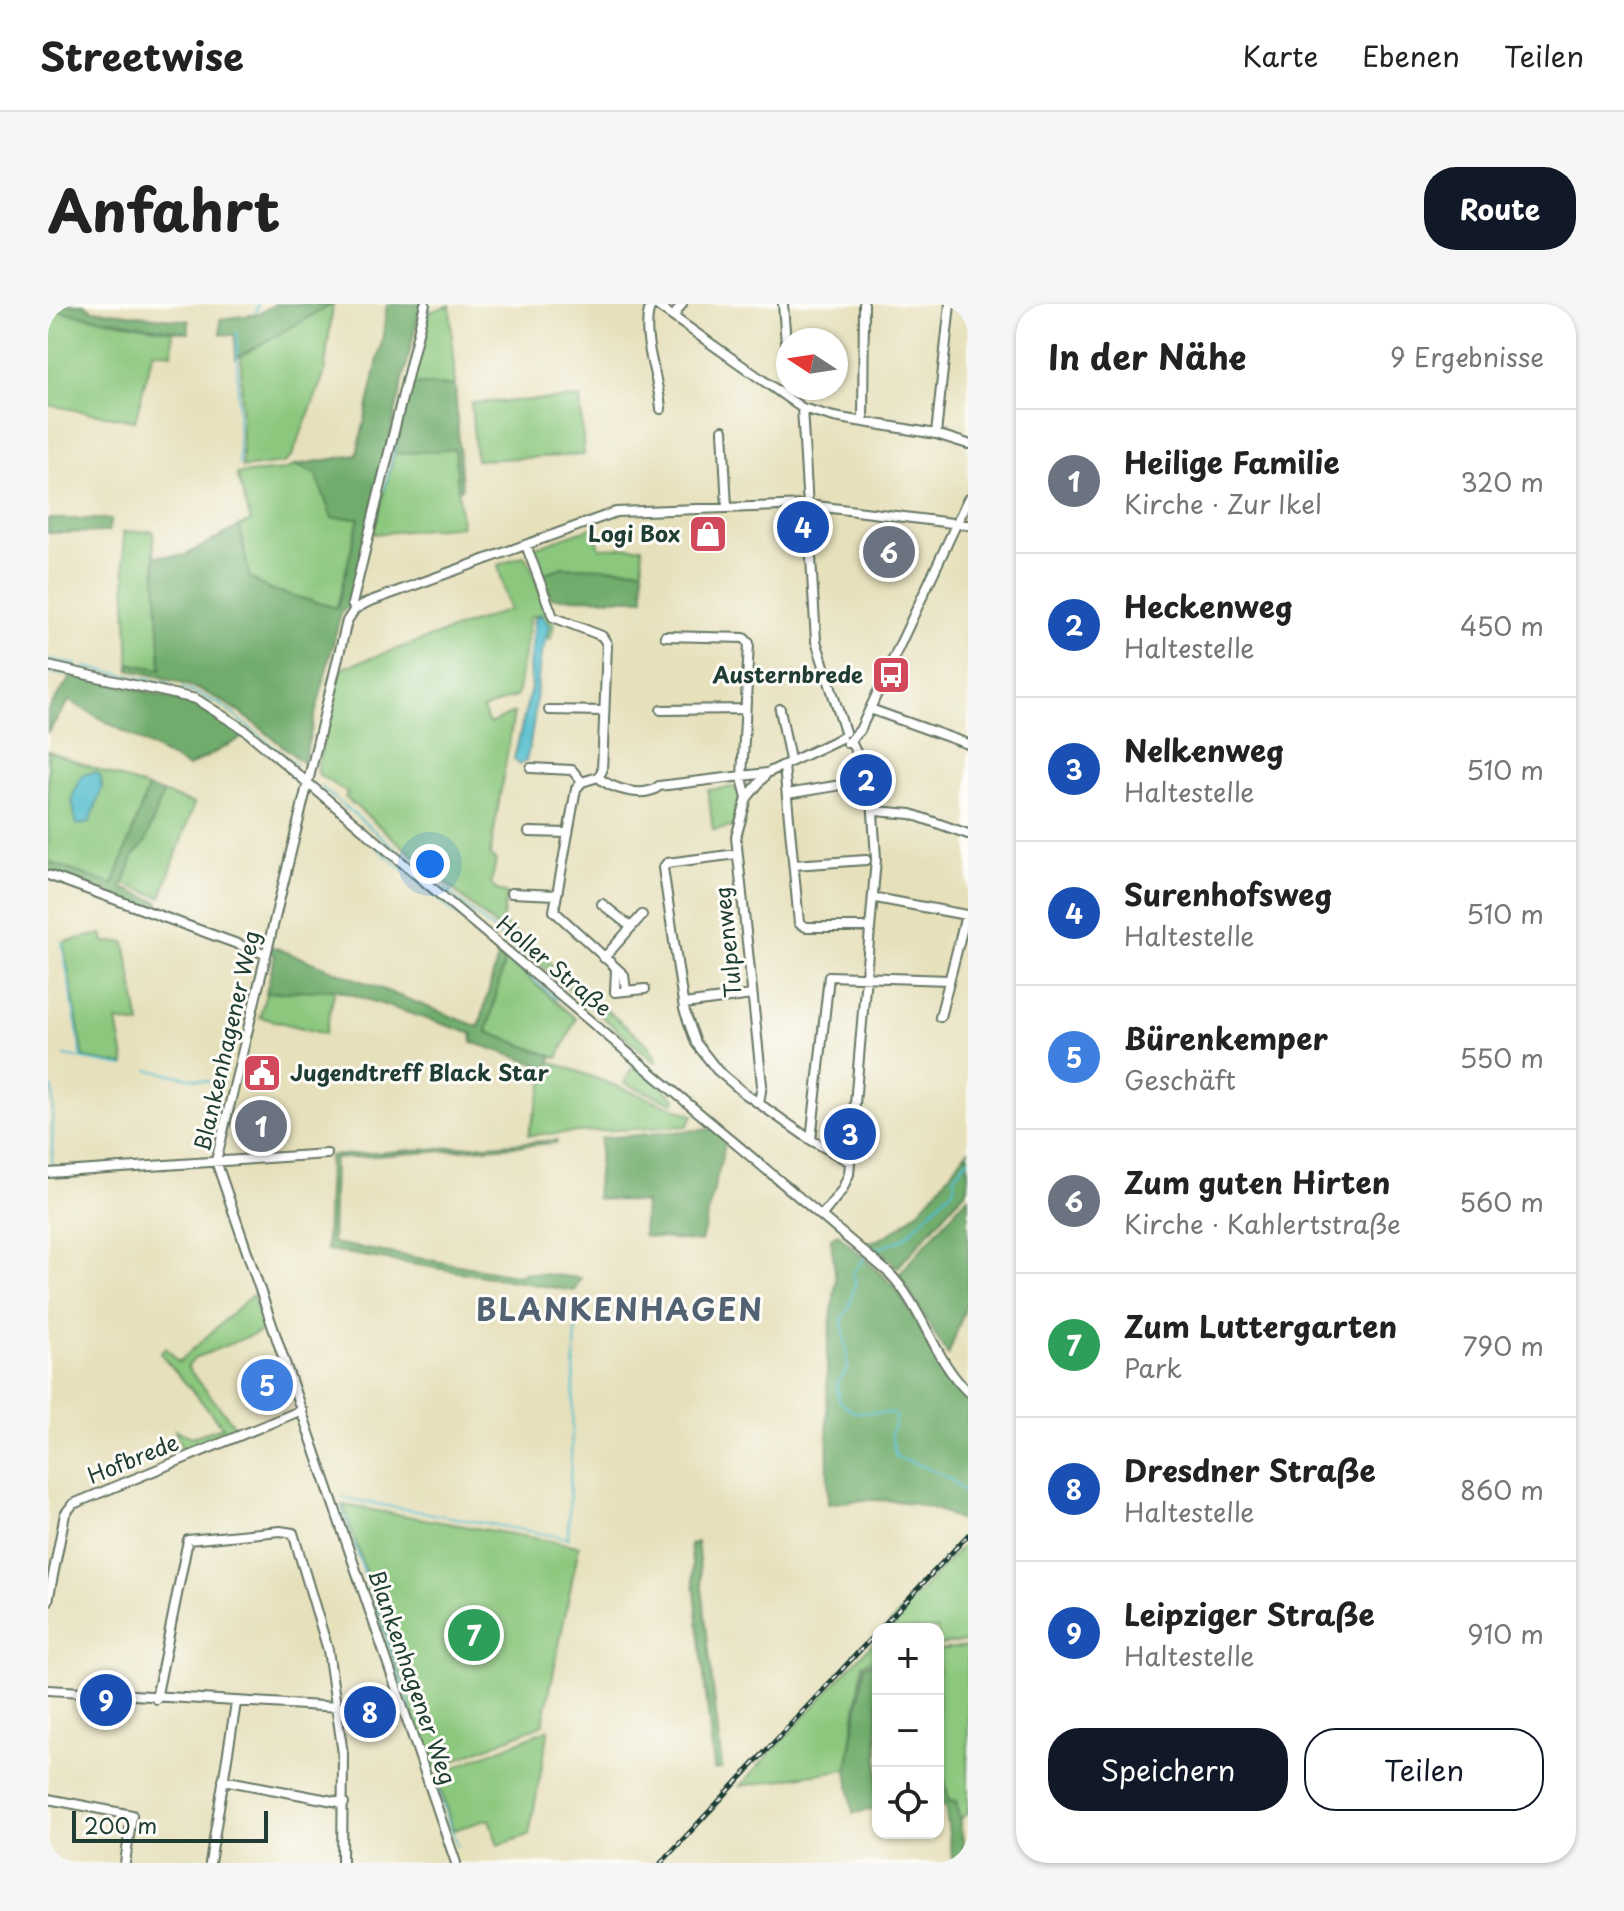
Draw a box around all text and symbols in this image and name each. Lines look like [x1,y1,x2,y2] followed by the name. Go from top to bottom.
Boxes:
[40,27,244,84] text: Streetwise
[1243,34,1318,77] text: Karte
[1362,34,1460,77] text: Ebenen
[1504,34,1584,77] text: Teilen
[48,166,281,251] text: Anfahrt
[1424,167,1576,250] button: Route
[776,328,848,400] north arrow
[1048,330,1246,382] text: In der Nähe
[1390,337,1544,376] text: 9 Ergebnisse
[1124,439,1340,484] text: Heilige Familie
[1068,462,1080,501] text: 1
[1460,462,1544,501] text: 320 m
[1124,484,1322,523] text: Kirche · Zur Ikel
[777,497,829,557] pin: 4
[687,513,729,555] shop icon: Logi Box
[588,516,680,549] place label: Logi Box
[863,522,915,582] pin: 6
[1124,583,1293,628] text: Heckenweg
[1065,606,1083,645] text: 2
[1460,606,1544,645] text: 450 m
[1124,628,1255,667] text: Haltestelle
[870,654,912,696] bus stop icon: Austernbrede
[711,657,863,690] place label: Austernbrede
[1124,727,1284,772] text: Nelkenweg
[840,750,892,810] pin: 2
[1065,750,1083,789] text: 3
[1466,750,1544,789] text: 510 m
[1124,772,1255,811] text: Haltestelle
[410,844,450,884] your location
[1124,871,1333,916] text: Surenhofsweg
[704,885,749,999] street label: Tulpenweg
[1065,894,1083,933] text: 4
[1466,894,1544,933] text: 510 m
[490,907,620,1023] street label: Holler Straße
[1124,916,1255,955] text: Haltestelle
[184,927,267,1154] street label: Blankenhagener Weg
[1124,1015,1328,1060] text: Bürenkemper
[1066,1038,1082,1077] text: 5
[1460,1038,1544,1077] text: 550 m
[241,1052,283,1094] public building icon: Jugendtreff Black Star
[290,1055,549,1088] place label: Jugendtreff Black Star
[1124,1060,1236,1099] text: Geschäft
[235,1096,287,1156] pin: 1
[824,1104,876,1164] pin: 3
[1124,1159,1390,1204] text: Zum guten Hirten
[1065,1182,1083,1221] text: 6
[1459,1182,1544,1221] text: 560 m
[1124,1204,1401,1243] text: Kirche · Kahlertstraße
[476,1286,764,1331] district label: BLANKENHAGEN
[1124,1303,1397,1348] text: Zum Luttergarten
[1067,1326,1081,1365] text: 7
[1463,1326,1544,1365] text: 790 m
[1124,1348,1182,1387] text: Park
[241,1355,293,1415] pin: 5
[82,1424,183,1491] street label: Hofbrede
[1124,1447,1376,1492] text: Dresdner Straße
[1066,1470,1082,1509] text: 8
[1460,1470,1544,1509] text: 860 m
[1124,1492,1255,1531] text: Haltestelle
[361,1564,466,1789] street label: Blankenhagener Weg
[1124,1591,1375,1636] text: Leipziger Straße
[448,1605,500,1665] pin: 7
[1066,1614,1082,1653] text: 9
[1467,1614,1544,1653] text: 910 m
[872,1623,944,1839] map controls
[872,1623,944,1695] button: +
[1124,1636,1255,1675] text: Haltestelle
[80,1670,132,1730] pin: 9
[344,1682,396,1742] pin: 8
[872,1695,944,1767] button: −
[1048,1728,1288,1811] button: Speichern
[1304,1728,1544,1811] button: Teilen
[872,1767,944,1839] button: locate
[72,1807,268,1843] scale bar
[84,1808,157,1841] text: 200 m

